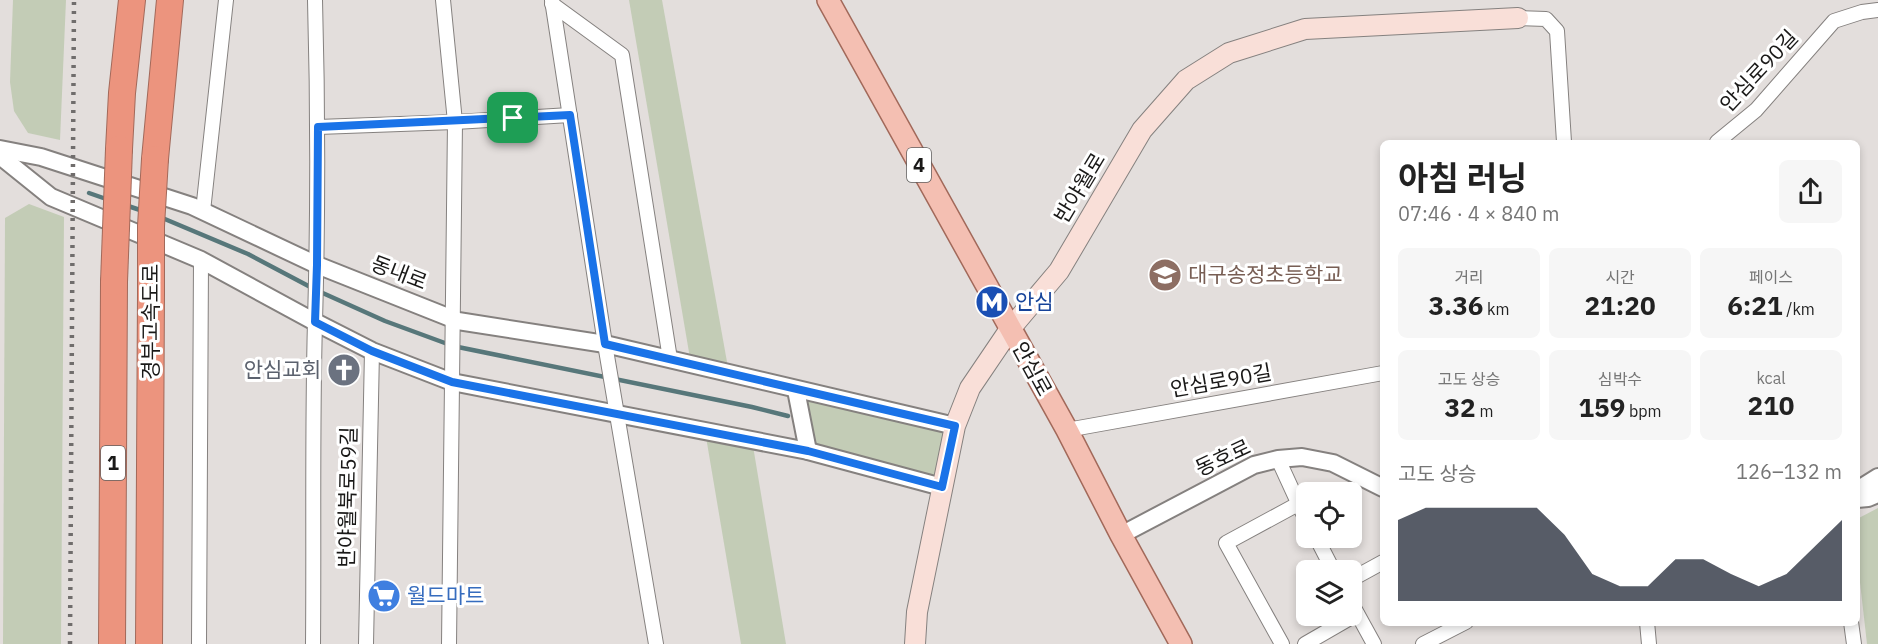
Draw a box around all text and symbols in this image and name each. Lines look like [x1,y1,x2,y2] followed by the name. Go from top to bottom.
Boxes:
[1713,23,1803,117] street label: 안심로90길
[487,92,538,143] pin
[496,101,529,134] icon: arrive
[1047,147,1111,228] street label: 반야월로
[907,148,931,182] road number: 4
[1398,156,1527,199] text: 아침 러닝
[1779,160,1842,223] button: share
[1398,200,1559,227] text: 07:46 · 4 × 840 m
[367,249,431,296] street label: 동내로
[1147,257,1183,293] school or university icon: 대구송정초등학교
[1188,260,1343,288] place label: 대구송정초등학교
[136,264,164,380] street label: 경부고속도로
[1454,267,1484,287] text: 거리
[1605,267,1635,287] text: 시간
[1749,267,1793,287] text: 페이스
[974,284,1010,320] metro station icon: 안심
[1015,287,1054,315] place label: 안심
[1428,288,1483,322] text: 3.36
[1585,288,1655,322] text: 21:20
[1727,288,1783,322] text: 6:21
[1483,299,1510,319] text: km
[1783,299,1815,319] text: /km
[1007,336,1059,401] street label: 안심로
[326,352,362,388] church icon: 안심교회
[244,355,321,383] place label: 안심교회
[1168,357,1274,403] street label: 안심로90길
[1756,368,1786,388] text: kcal
[1438,369,1500,389] text: 고도 상승
[1598,369,1642,389] text: 심박수
[1748,388,1794,422] text: 210
[1445,390,1476,424] text: 32
[1578,390,1625,424] text: 159
[1476,401,1493,421] text: m
[1625,401,1662,421] text: bpm
[332,426,362,568] street label: 반야월북로59길
[1190,432,1255,482] street label: 동호로
[101,446,125,480] road number: 1
[1736,458,1842,485] text: 126–132 m
[1398,460,1476,487] text: 고도 상승
[1296,482,1362,626] map controls
[1296,482,1362,548] button: locate
[1296,560,1362,626] button: layers
[366,578,402,614] supermarket icon: 월드마트
[407,581,484,609] place label: 월드마트

